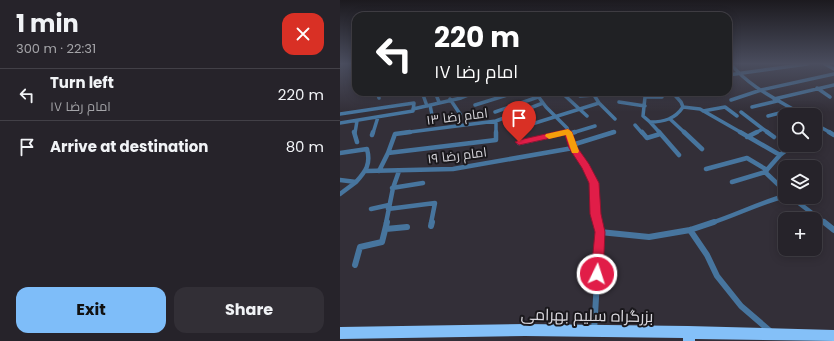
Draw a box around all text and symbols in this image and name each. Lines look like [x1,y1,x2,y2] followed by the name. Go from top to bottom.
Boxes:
[16,7,79,40] text: 1 min
[282,13,324,55] button: close
[434,18,520,57] text: 220 m
[368,28,420,80] icon: left
[16,39,96,58] text: 300 m · 22:31
[434,59,518,84] text: امام رضا ۱۷
[50,72,114,93] text: Turn left
[16,84,38,106] icon: left
[278,84,324,105] text: 220 m
[50,97,111,116] text: امام رضا ۱۷
[502,101,536,142] pin
[425,103,489,130] street label: امام رضا ۱۳
[508,107,530,129] icon: arrive
[778,108,822,256] map controls
[778,108,822,152] button: search
[16,136,38,158] icon: arrive
[50,136,208,157] text: Arrive at destination
[286,136,324,157] text: 80 m
[426,142,488,169] street label: امام رضا ۱۹
[778,160,822,204] button: layers
[778,212,822,256] button: +
[576,253,618,295] position arrow
[16,287,166,333] button: Exit
[174,287,324,333] button: Share
[520,303,654,328] street label: بزرگراه سلیم بهرامی

